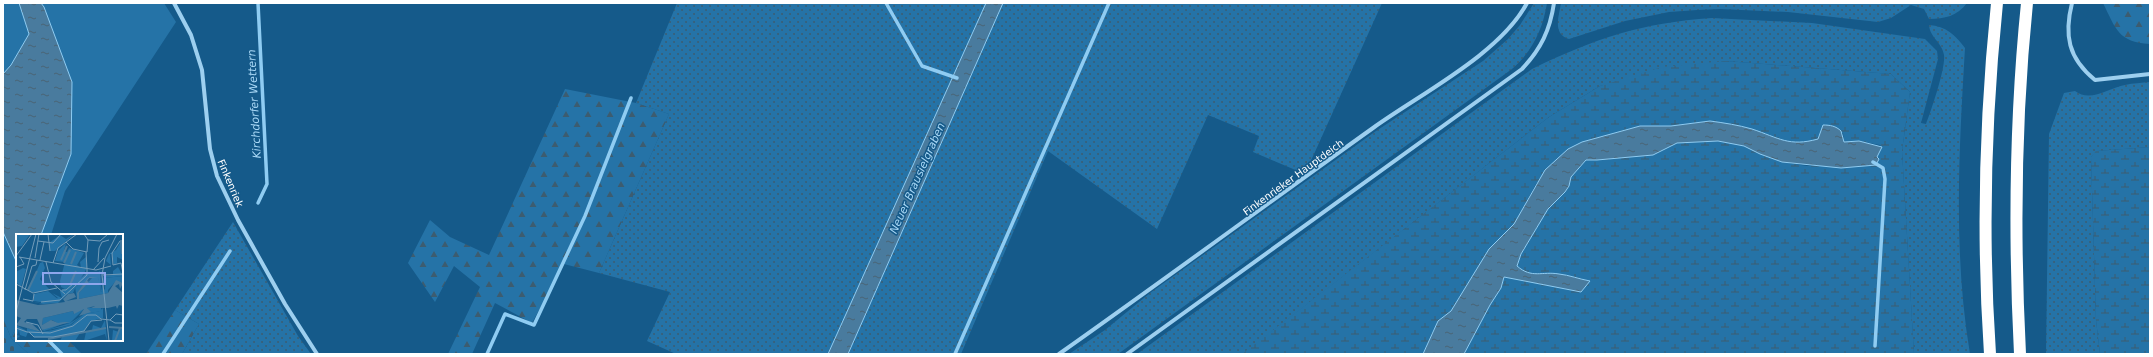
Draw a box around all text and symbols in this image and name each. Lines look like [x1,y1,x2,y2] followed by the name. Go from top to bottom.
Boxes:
[245,49,264,159] water label: Kirchdorfer Wettern
[887,121,948,236] water label: Neuer Brausielgraben
[1241,137,1346,218] street label: Finkenrieker Hauptdeich
[216,158,246,209] street label: Finkenriek
[16,234,123,341] inset map

